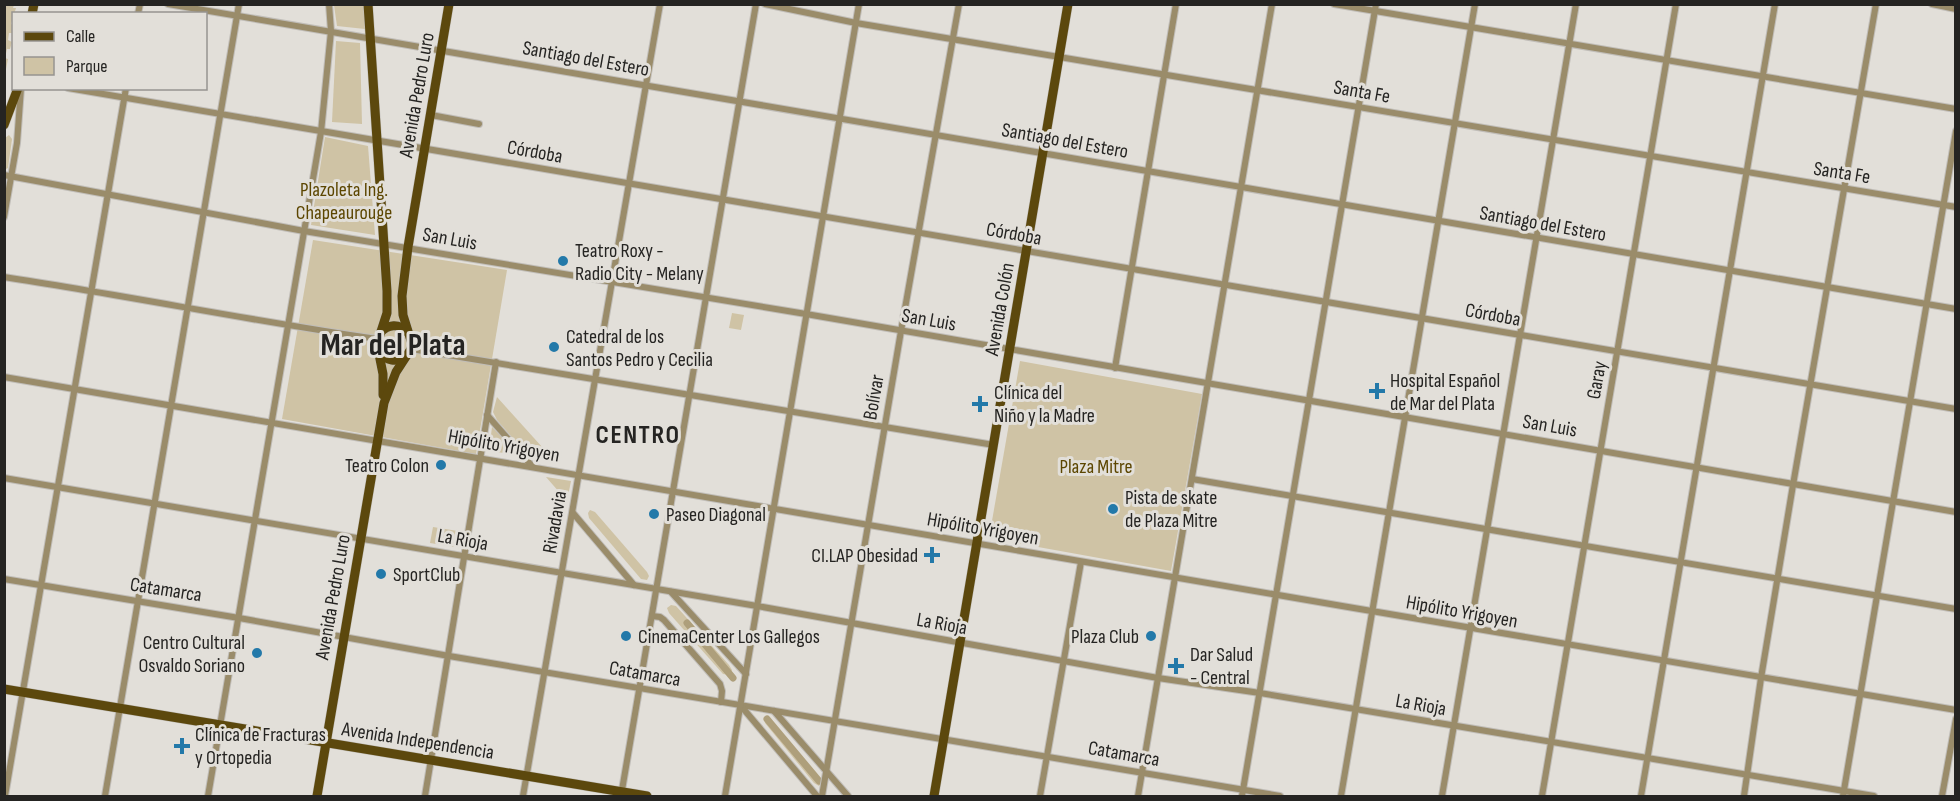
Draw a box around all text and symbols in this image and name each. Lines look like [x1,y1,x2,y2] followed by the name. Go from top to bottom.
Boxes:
[12,12,207,90] legend
[66,26,95,47] text: Calle
[394,31,440,161] street label: Avenida Pedro Luro
[521,36,651,82] street label: Santiago del Estero
[66,56,107,77] text: Parque
[1332,75,1392,109] street label: Santa Fe
[1000,118,1130,164] street label: Santiago del Estero
[505,135,564,169] street label: Córdoba
[1812,157,1872,189] street label: Santa Fe
[296,178,392,225] park label: Plazoleta Ing. Chapeaurouge
[1478,201,1608,247] street label: Santiago del Estero
[984,217,1043,251] street label: Córdoba
[421,222,479,256] street label: San Luis
[575,239,704,286] place label: Teatro Roxy - Radio City - Melany
[556,254,570,268] marker: Teatro Roxy - Radio City - Melany
[980,261,1020,358] street label: Avenida Colón
[1463,298,1522,332] street label: Córdoba
[900,303,958,337] street label: San Luis
[566,325,713,372] place label: Catedral de los Santos Pedro y Cecilia
[321,326,465,365] district label: Mar del Plata
[547,340,561,354] marker: Catedral de los Santos Pedro y Cecilia
[1582,359,1612,401] street label: Garay
[1390,369,1500,416] place label: Hospital Español de Mar del Plata
[858,372,890,422] street label: Bolívar
[994,381,1095,428] place label: Clínica del Niño y la Madre
[1368,382,1386,400] marker: Hospital Español de Mar del Plata
[971,395,989,413] marker: Clínica del Niño y la Madre
[1521,409,1579,443] street label: San Luis
[596,420,680,451] district label: CENTRO
[446,424,562,468] street label: Hipólito Yrigoyen
[345,454,429,478] place label: Teatro Colon
[1059,455,1133,479] park label: Plaza Mitre
[434,458,448,472] marker: Teatro Colon
[1125,486,1218,533] place label: Pista de skate de Plaza Mitre
[538,489,572,555] street label: Rivadavia
[1106,502,1120,516] marker: Pista de skate de Plaza Mitre
[666,503,766,527] place label: Paseo Diagonal
[647,507,661,521] marker: Paseo Diagonal
[925,507,1041,551] street label: Hipólito Yrigoyen
[436,524,490,556] street label: La Rioja
[310,533,356,663] street label: Avenida Pedro Luro
[811,544,918,568] place label: CI.LAP Obesidad
[923,546,941,564] marker: CI.LAP Obesidad
[393,563,460,587] place label: SportClub
[374,567,388,581] marker: SportClub
[128,572,203,607] street label: Catamarca
[1404,590,1520,634] street label: Hipólito Yrigoyen
[915,608,969,640] street label: La Rioja
[638,625,820,649] place label: CinemaCenter Los Gallegos
[1071,625,1139,649] place label: Plaza Club
[619,629,633,643] marker: CinemaCenter Los Gallegos
[1144,629,1158,643] marker: Plaza Club
[138,631,245,678] place label: Centro Cultural Osvaldo Soriano
[1190,643,1253,690] place label: Dar Salud - Central
[250,646,264,660] marker: Centro Cultural Osvaldo Soriano
[607,656,682,692] street label: Catamarca
[1167,657,1185,675] marker: Dar Salud - Central
[1394,689,1448,721] street label: La Rioja
[339,717,496,765] street label: Avenida Independencia
[195,723,326,770] place label: Clínica de Fracturas y Ortopedia
[1086,736,1161,772] street label: Catamarca
[173,737,191,755] marker: Clínica de Fracturas y Ortopedia

